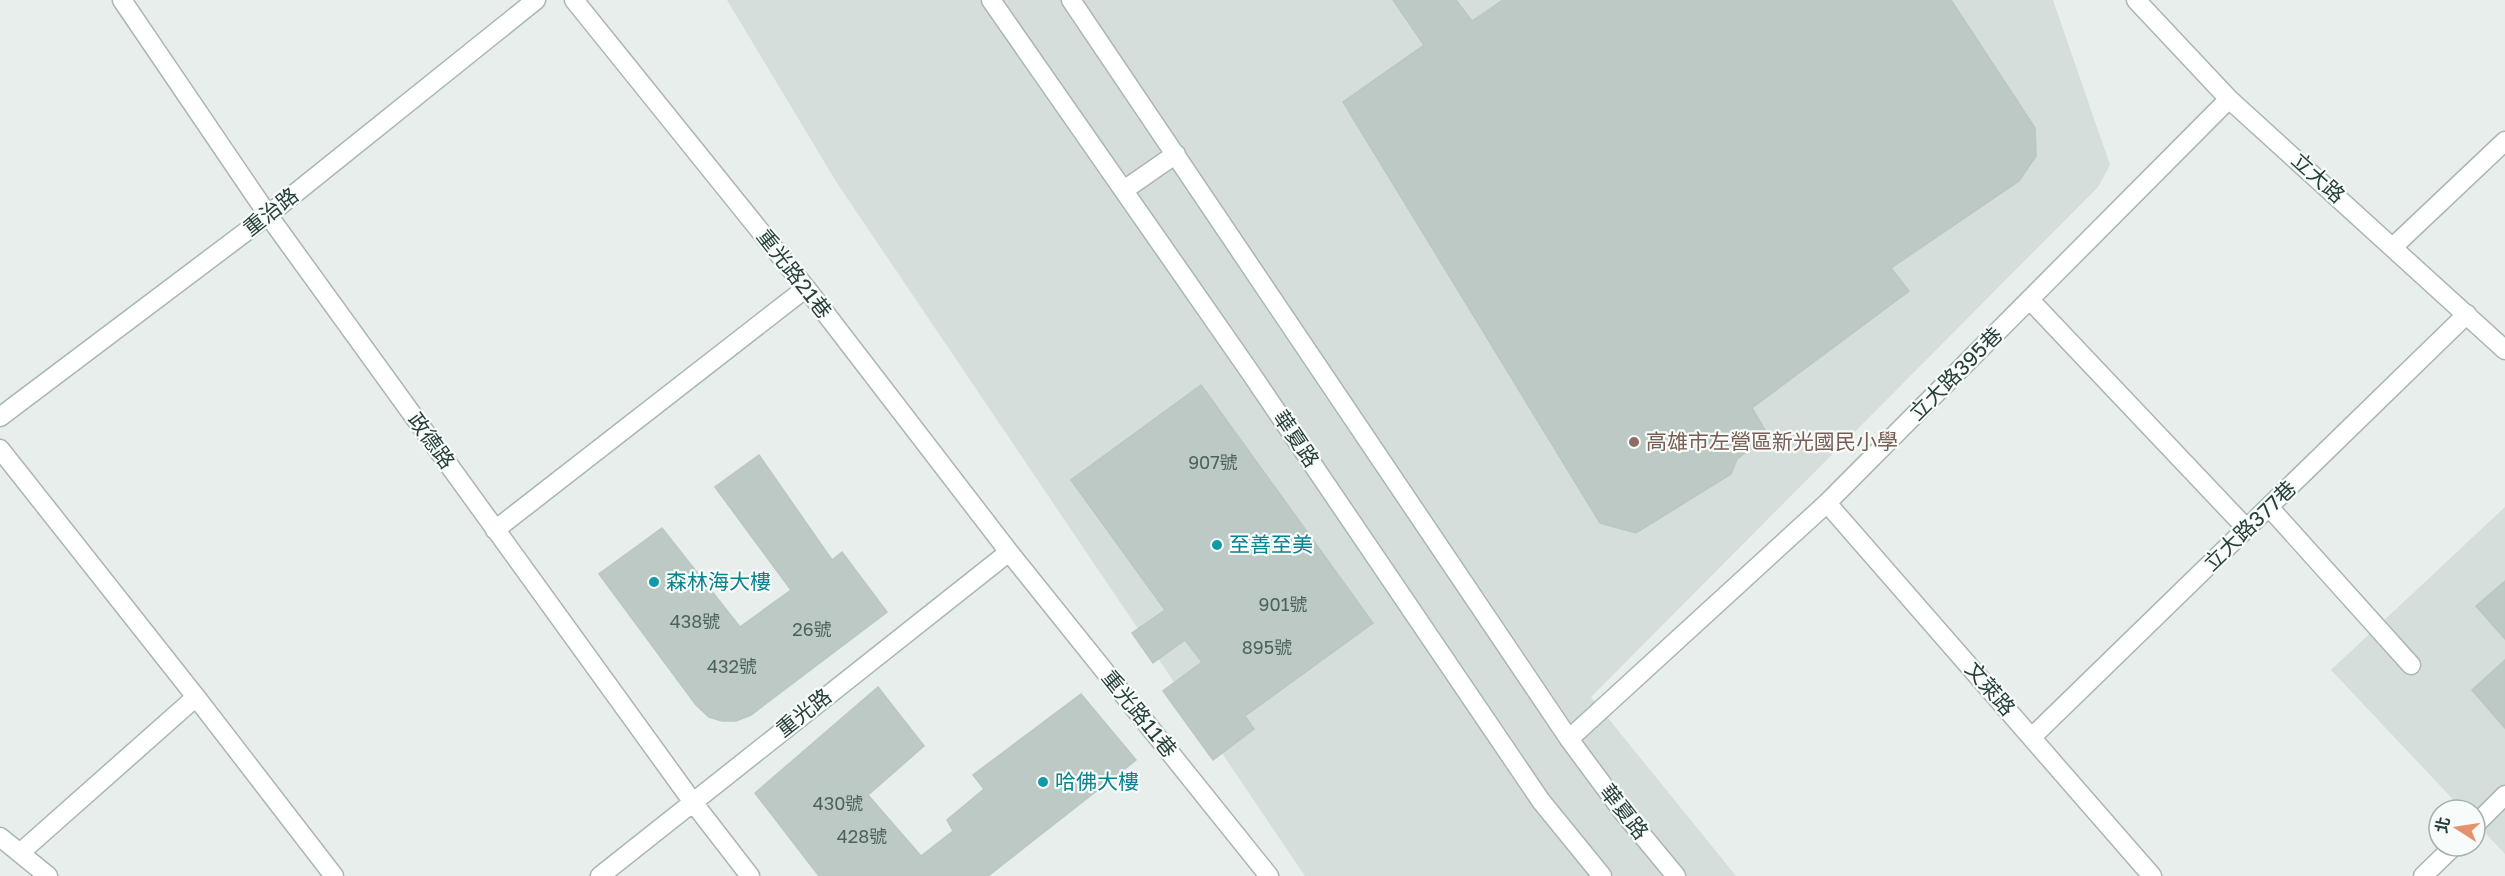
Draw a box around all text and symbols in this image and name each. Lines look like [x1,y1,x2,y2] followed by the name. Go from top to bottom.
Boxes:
[2287,147,2351,208] street label: 立大路
[238,182,303,241] street label: 重治路
[752,223,838,323] street label: 重光路21巷
[1903,321,2007,425] street label: 立大路395巷
[1268,405,1325,472] street label: 華夏路
[403,407,461,474] street label: 政德路
[1646,428,1898,454] place label: 高雄市左營區新光國民小學
[1627,435,1641,449] marker: 高雄市左營區新光國民小學
[1188,451,1238,473] house number: 907號
[2198,475,2301,576] street label: 立大路377巷
[1229,531,1313,557] place label: 至善至美
[1210,538,1224,552] marker: 至善至美
[666,568,771,594] place label: 森林海大樓
[647,575,661,589] marker: 森林海大樓
[1259,593,1307,615] house number: 901號
[670,610,720,632] house number: 438號
[792,618,832,640] house number: 26號
[1242,636,1292,658] house number: 895號
[707,655,757,677] house number: 432號
[1960,656,2021,721] street label: 文萊路
[1097,665,1183,762] street label: 重光路11巷
[771,683,836,742] street label: 重光路
[1055,768,1139,794] place label: 哈佛大樓
[1036,775,1050,789] marker: 哈佛大樓
[1595,779,1654,844] street label: 華夏路
[813,792,863,814] house number: 430號
[2427,798,2487,858] north arrow
[2431,815,2454,835] text: 北
[837,825,887,847] house number: 428號

